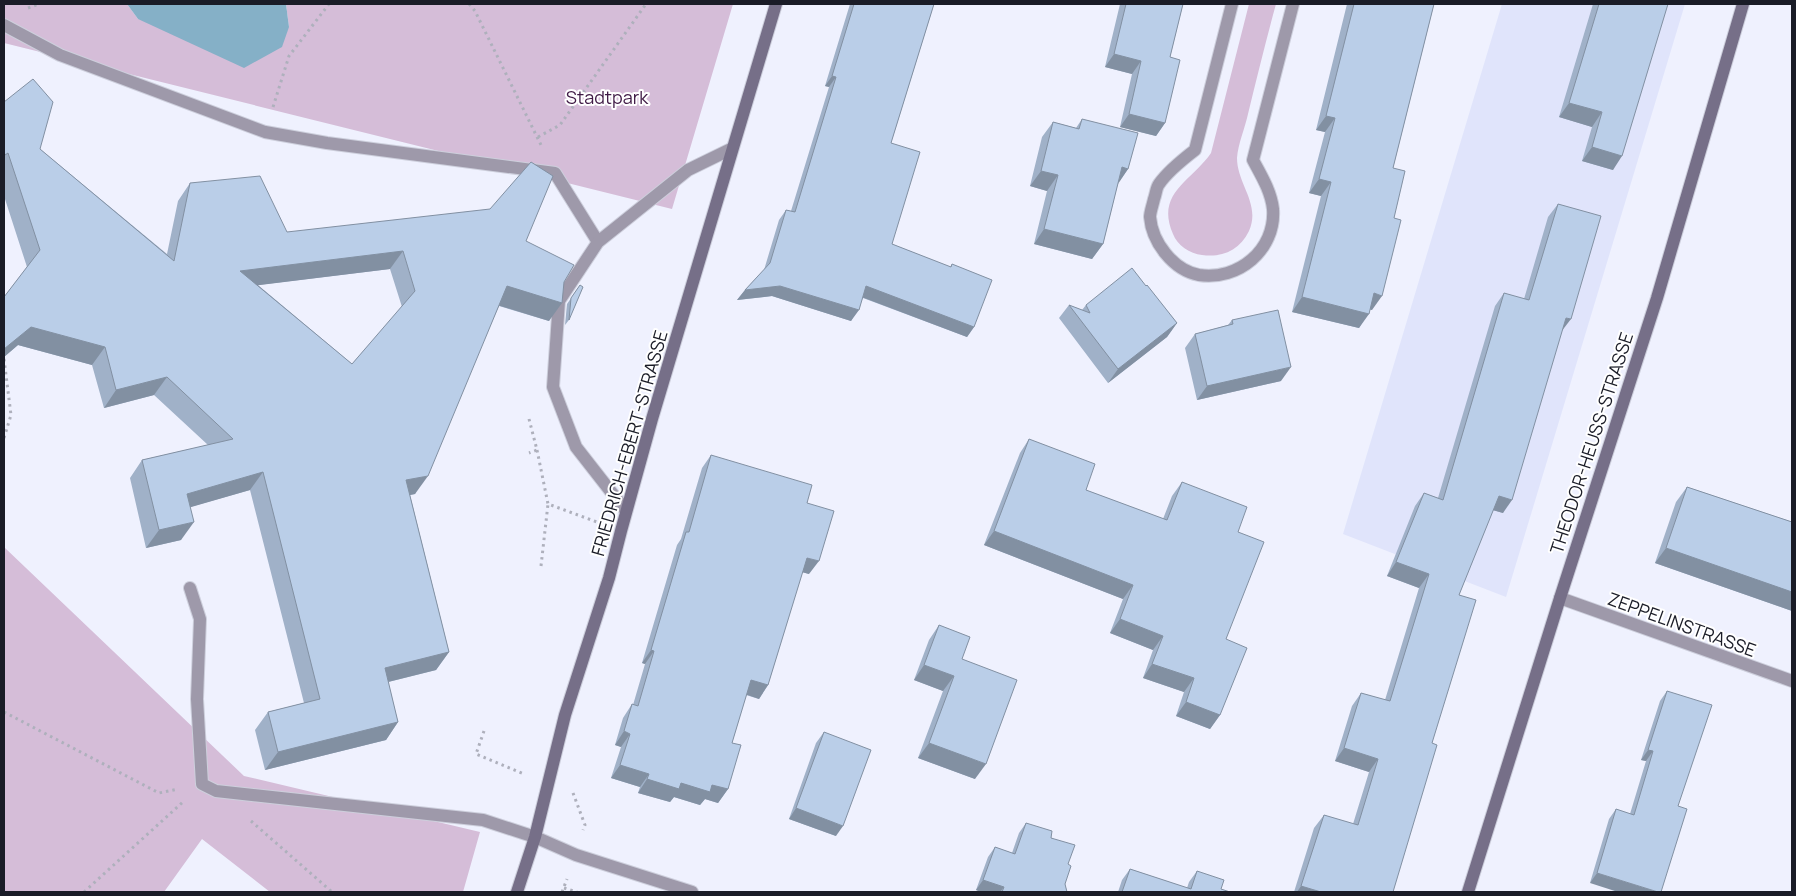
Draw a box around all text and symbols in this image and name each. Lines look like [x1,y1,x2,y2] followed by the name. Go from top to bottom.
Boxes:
[566,85,649,109] park label: Stadtpark
[585,327,673,559] street label: FRIEDRICH-EBERT-STRASSE
[1544,329,1638,557] street label: THEODOR-HEUSS-STRASSE
[1605,586,1759,662] street label: ZEPPELINSTRASSE

